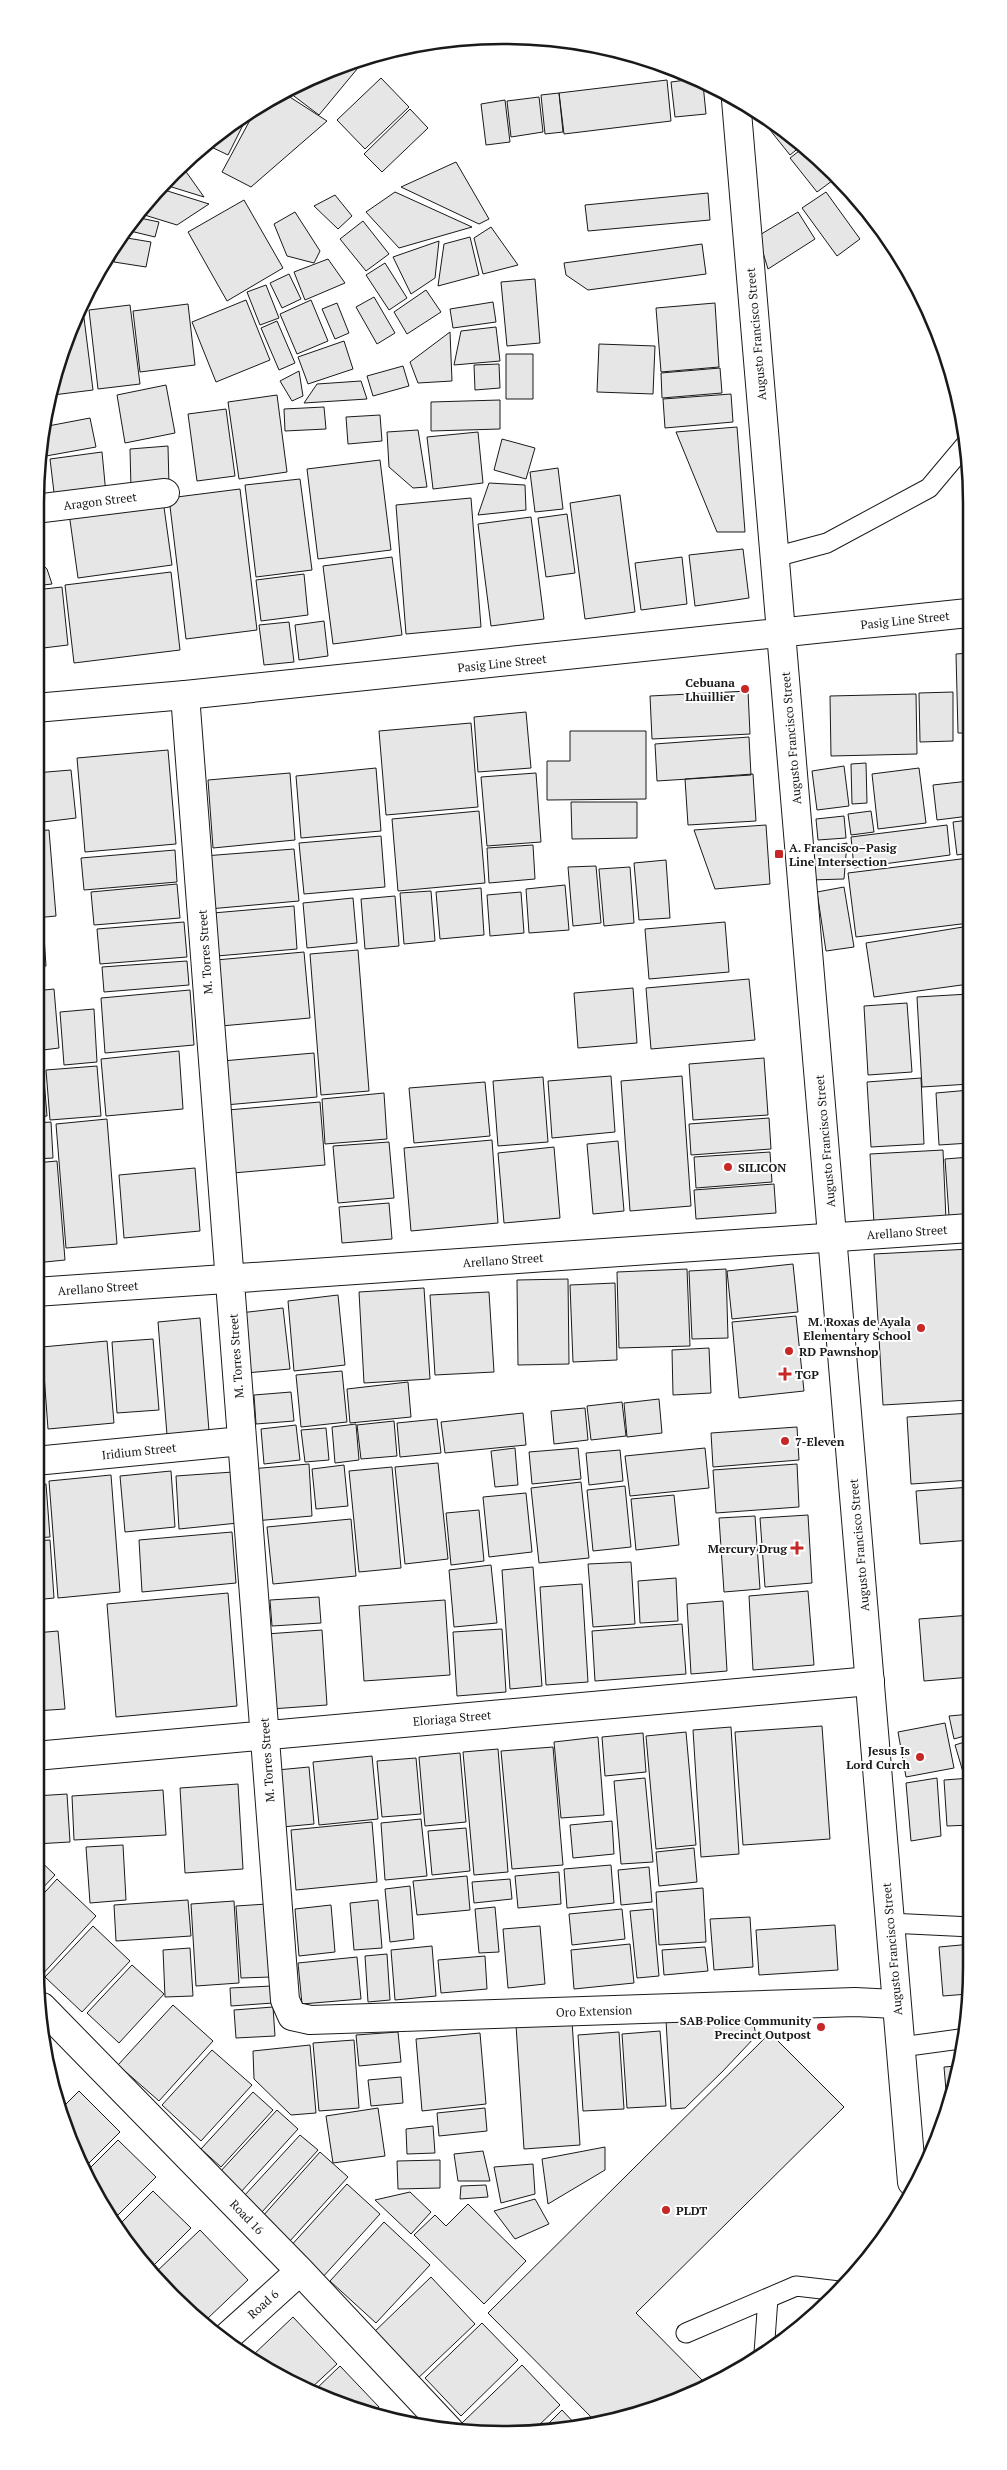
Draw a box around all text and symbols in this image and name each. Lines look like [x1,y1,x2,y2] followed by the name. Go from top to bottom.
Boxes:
[743,266,769,401] street label: Augusto Francisco Street
[62,489,138,513] street label: Aragon Street
[860,608,951,632] street label: Pasig Line Street
[457,651,548,675] street label: Pasig Line Street
[778,670,804,805] street label: Augusto Francisco Street
[685,675,736,704] place label: Cebuana Lhuillier
[739,683,751,695] marker: Cebuana Lhuillier
[789,840,897,869] place label: A. Francisco–Pasig Line Intersection
[773,848,785,860] marker: A. Francisco–Pasig Line Intersection
[195,909,215,995] street label: M. Torres Street
[812,1073,838,1208] street label: Augusto Francisco Street
[738,1160,786,1175] place label: SILICON
[722,1161,734,1173] marker: SILICON
[866,1222,948,1242] street label: Arellano Street
[462,1250,544,1270] street label: Arellano Street
[57,1278,139,1298] street label: Arellano Street
[226,1313,246,1399] street label: M. Torres Street
[803,1314,911,1343] place label: M. Roxas de Ayala Elementary School
[915,1322,927,1334] marker: M. Roxas de Ayala Elementary School
[799,1344,878,1359] place label: RD Pawnshop
[783,1345,795,1357] marker: RD Pawnshop
[795,1367,819,1382] place label: TGP
[779,1368,791,1380] marker: TGP
[795,1434,845,1449] place label: 7-Eleven
[779,1435,791,1447] marker: 7-Eleven
[101,1440,178,1462] street label: Iridium Street
[846,1477,872,1612] street label: Augusto Francisco Street
[708,1541,787,1556] place label: Mercury Drug
[791,1542,803,1554] marker: Mercury Drug
[412,1707,492,1729] street label: Eloriaga Street
[257,1717,277,1803] street label: M. Torres Street
[846,1743,911,1772] place label: Jesus Is Lord Curch
[914,1751,926,1763] marker: Jesus Is Lord Curch
[879,1881,905,2016] street label: Augusto Francisco Street
[556,2002,632,2020] street label: Oro Extension
[680,2013,812,2042] place label: SAB Police Community Precinct Outpost
[815,2021,827,2033] marker: SAB Police Community Precinct Outpost
[227,2197,268,2238] street label: Road 16
[676,2203,707,2218] place label: PLDT
[660,2204,672,2216] marker: PLDT
[245,2286,282,2322] street label: Road 6

